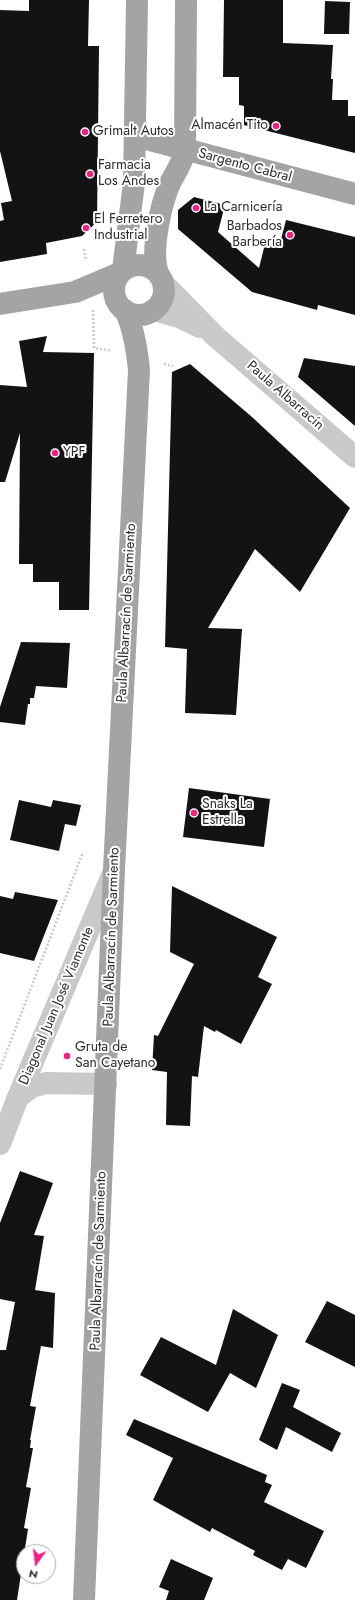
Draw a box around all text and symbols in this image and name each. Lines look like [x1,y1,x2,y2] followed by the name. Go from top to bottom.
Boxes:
[191,118,268,134] place label: Almacén Tito
[271,121,281,131] marker: Almacén Tito
[93,124,174,140] place label: Grimalt Autos
[80,127,90,137] marker: Grimalt Autos
[197,145,293,187] street label: Sargento Cabral
[98,158,159,190] place label: Farmacia Los Andes
[85,169,95,179] marker: Farmacia Los Andes
[204,200,282,216] place label: La Carnicería
[191,203,201,213] marker: La Carnicería
[94,212,162,244] place label: El Ferretero Industrial
[227,219,282,252] place label: Barbados Barbería
[81,223,91,233] marker: El Ferretero Industrial
[285,230,295,240] marker: Barbados Barbería
[243,358,327,434] street label: Paula Albarracín
[63,445,86,461] place label: YPF
[50,448,60,458] marker: YPF
[114,523,140,703] street label: Paula Albarracín de Sarmiento
[202,797,253,830] place label: Snaks La Estrella
[189,808,199,818] marker: Snaks La Estrella
[100,847,124,1027] street label: Paula Albarracín de Sarmiento
[16,924,98,1088] street label: Diagonal Juan José Viamonte
[75,1040,155,1072] place label: Gruta de San Cayetano
[62,1051,72,1061] marker: Gruta de San Cayetano
[87,1171,111,1351] street label: Paula Albarracín de Sarmiento
[16,1544,56,1584] north arrow
[27,1566,40,1583] text: N

